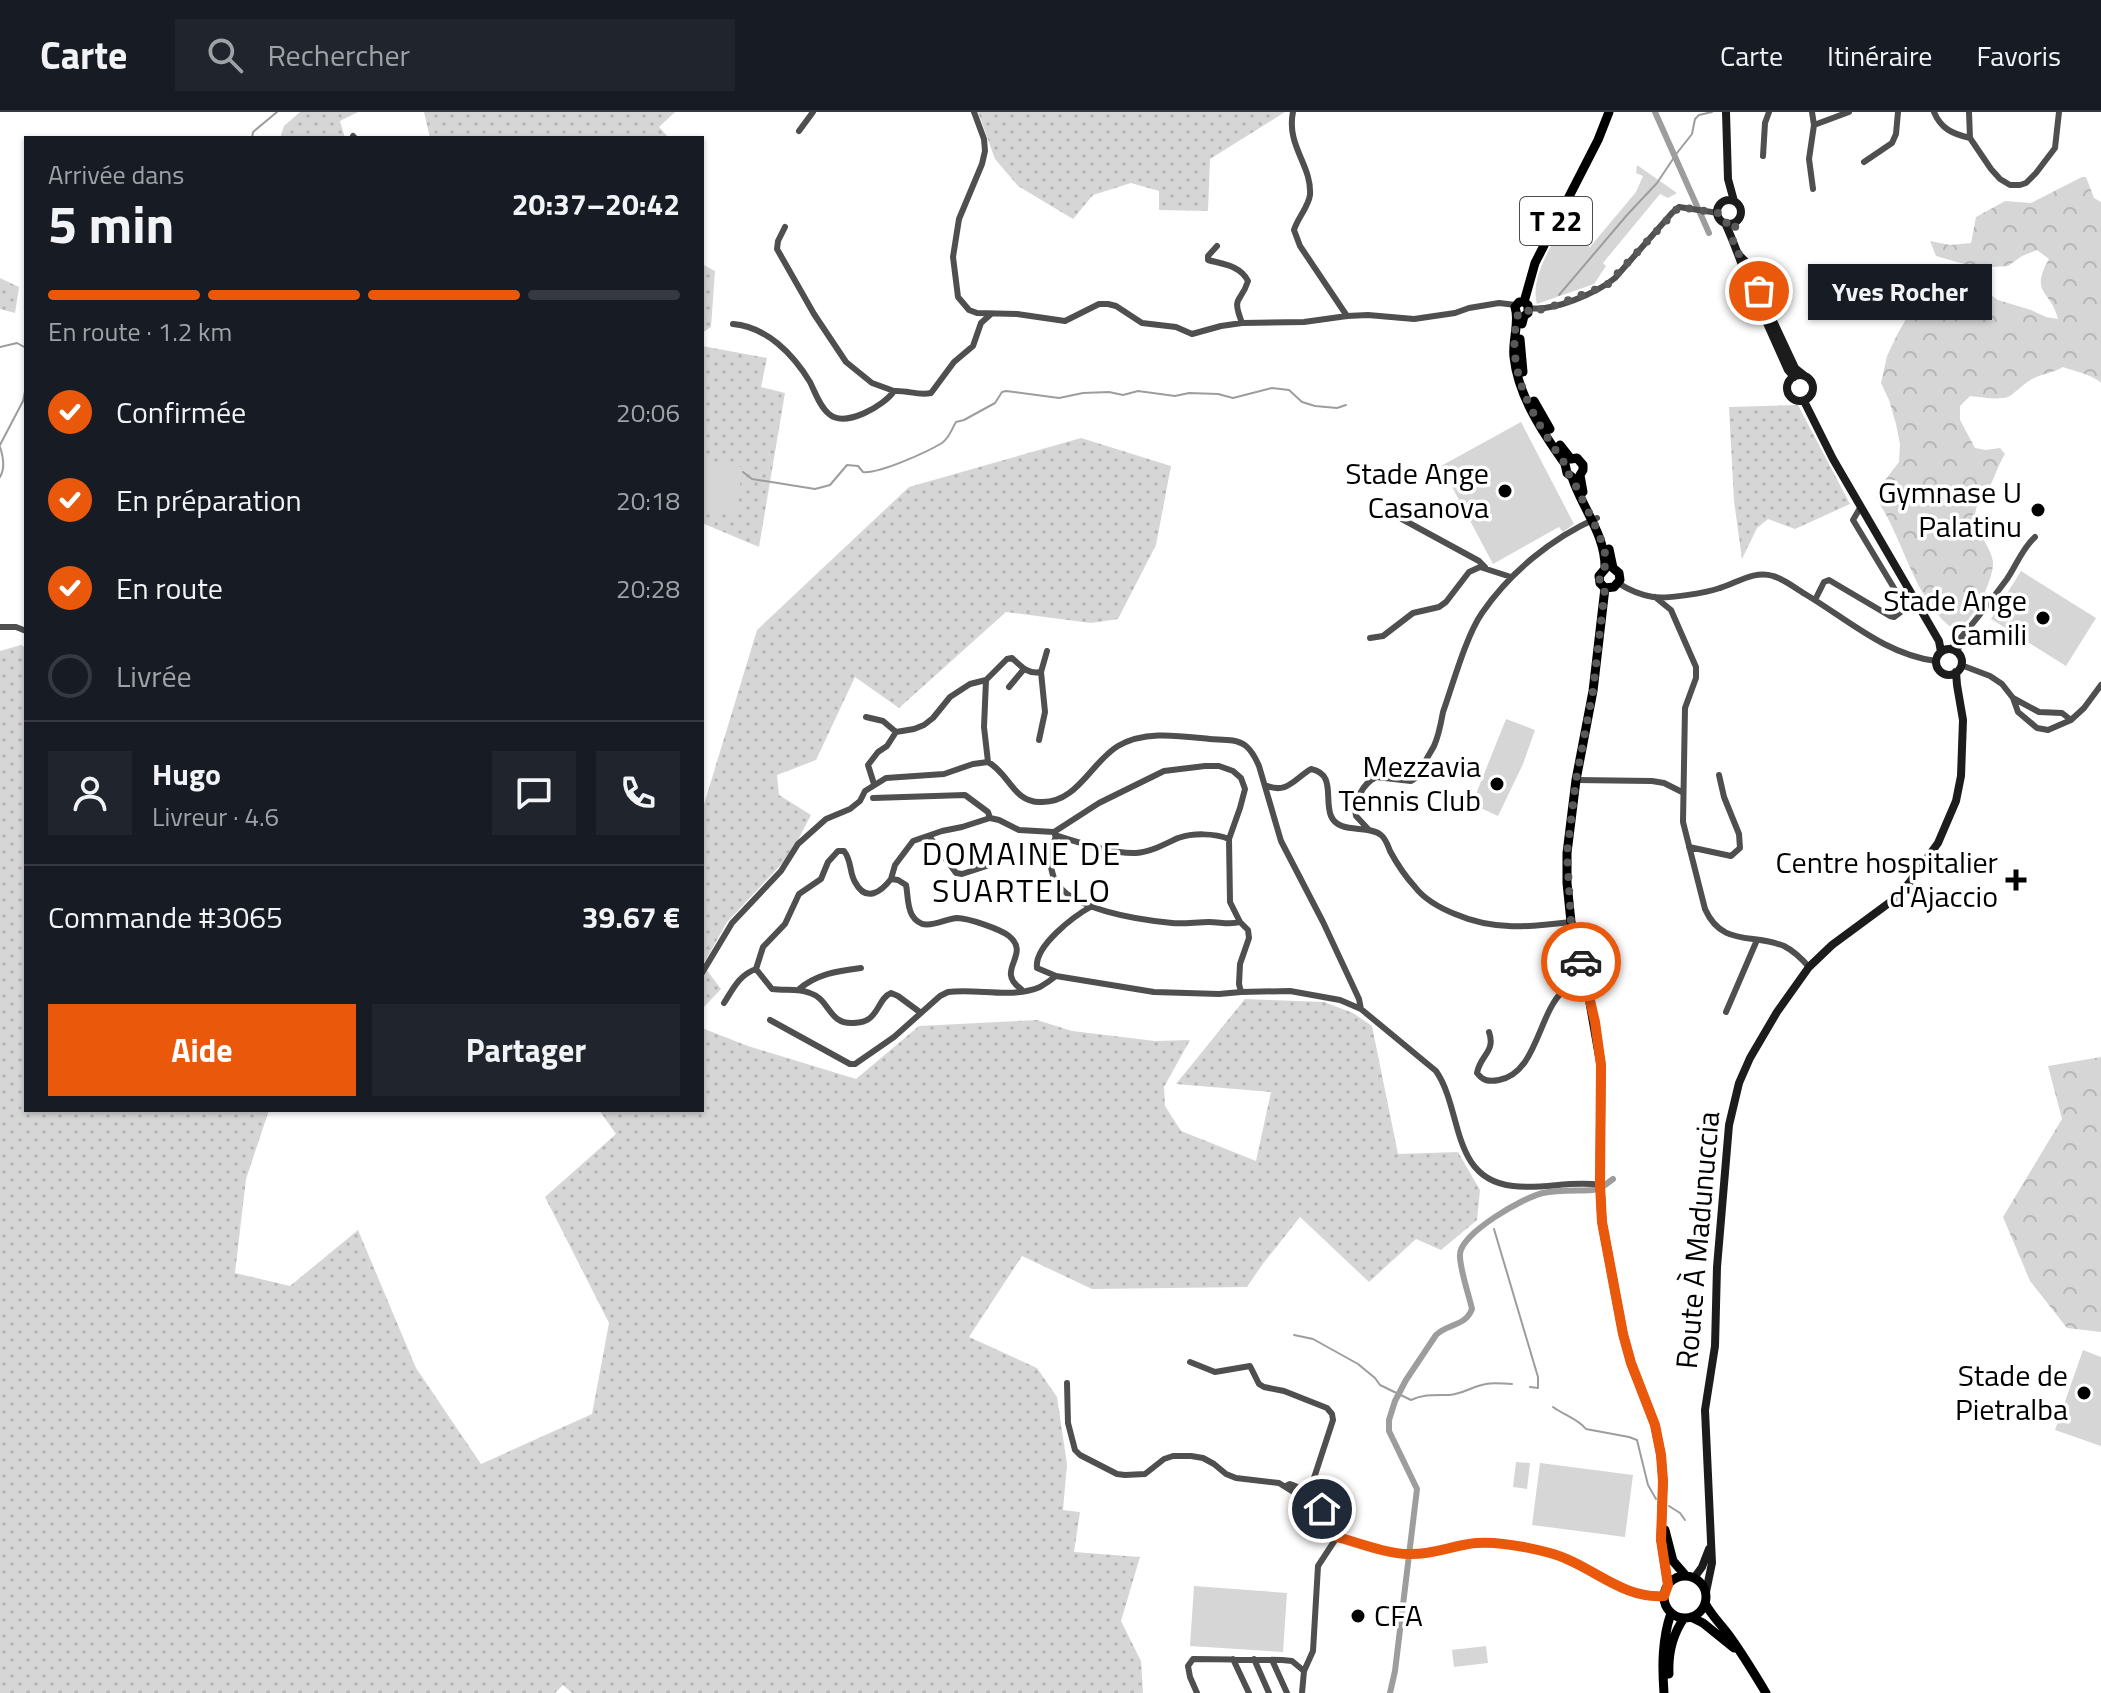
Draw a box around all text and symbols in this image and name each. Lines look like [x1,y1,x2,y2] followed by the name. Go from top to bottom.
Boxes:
[175,19,735,91] search box
[40,26,127,84] text: Carte
[267,32,410,78] text: Rechercher
[203,33,247,77] icon: search
[1720,34,1783,77] text: Carte
[1827,34,1932,77] text: Itinéraire
[1976,34,2061,77] text: Favoris
[48,155,184,194] text: Arrivée dans
[512,181,680,227] text: 20:37–20:42
[48,184,174,263] text: 5 min
[1520,197,1592,245] road number: T 22
[1725,257,1793,325] pin
[1807,263,1991,319] callout: Yves Rocher
[1737,269,1781,313] icon: bag
[1832,272,1968,311] text: Yves Rocher
[48,312,232,351] text: En route · 1.2 km
[116,389,246,435] text: Confirmée
[48,390,92,434] icon: check
[616,393,680,432] text: 20:06
[1345,450,1489,530] place label: Stade Ange Casanova
[1878,469,2022,549] place label: Gymnase U Palatinu
[116,477,302,523] text: En préparation
[48,478,92,522] icon: check
[616,481,680,520] text: 20:18
[1496,482,1514,500] marker: Stade Ange Casanova
[2029,501,2047,519] marker: Gymnase U Palatinu
[116,565,223,611] text: En route
[48,566,92,610] icon: check
[616,569,680,608] text: 20:28
[1883,577,2027,657] place label: Stade Ange Camili
[2034,609,2052,627] marker: Stade Ange Camili
[116,653,192,699] text: Livrée
[1339,743,1481,823] place label: Mezzavia Tennis Club
[48,751,132,835] button: person
[152,751,221,797] text: Hugo
[492,751,576,835] button: chat
[596,751,680,835] button: phone
[1488,775,1506,793] marker: Mezzavia Tennis Club
[152,797,279,836] text: Livreur · 4.6
[922,829,1122,914] district label: DOMAINE DE SUARTELLO
[1776,839,1998,919] place label: Centre hospitalier d'Ajaccio
[2005,869,2027,891] marker: Centre hospitalier d'Ajaccio
[48,894,283,940] text: Commande #3065
[582,894,680,940] text: 39.67 €
[1541,922,1621,1002] courier
[1559,940,1603,984] icon: car
[48,1004,356,1096] button: Aide
[372,1004,680,1096] button: Partager
[1663,1109,1731,1371] street label: Route À Madunuccia
[1955,1352,2068,1432] place label: Stade de Pietralba
[2075,1384,2093,1402] marker: Stade de Pietralba
[1288,1475,1356,1543] pin
[1300,1487,1344,1531] icon: home
[1374,1592,1423,1638] place label: CFA
[1349,1607,1367,1625] marker: CFA

